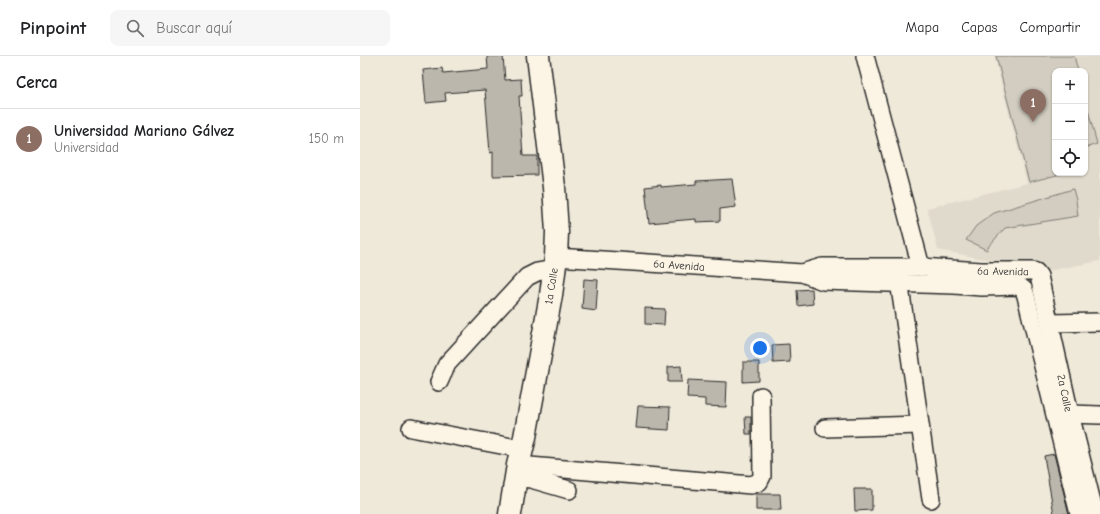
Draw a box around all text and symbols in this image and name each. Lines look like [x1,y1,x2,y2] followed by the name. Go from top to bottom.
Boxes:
[110,10,390,46] search box
[20,17,86,39] text: Pinpoint
[124,17,146,39] icon: search
[156,19,232,37] text: Buscar aquí
[906,19,939,36] text: Mapa
[961,19,997,36] text: Capas
[1019,19,1080,36] text: Compartir
[1052,68,1088,176] map controls
[1052,68,1088,104] button: +
[16,73,58,92] text: Cerca
[1020,89,1046,122] pin: 1
[1052,104,1088,140] button: −
[54,122,234,140] text: Universidad Mariano Gálvez
[26,131,32,146] text: 1
[309,131,344,146] text: 150 m
[54,140,119,155] text: Universidad
[1052,140,1088,176] button: locate
[653,257,705,274] street label: 6a Avenida
[977,265,1029,278] street label: 6a Avenida
[542,267,561,305] street label: 1a Calle
[750,338,770,358] your location
[1054,373,1075,413] street label: 2a Calle

